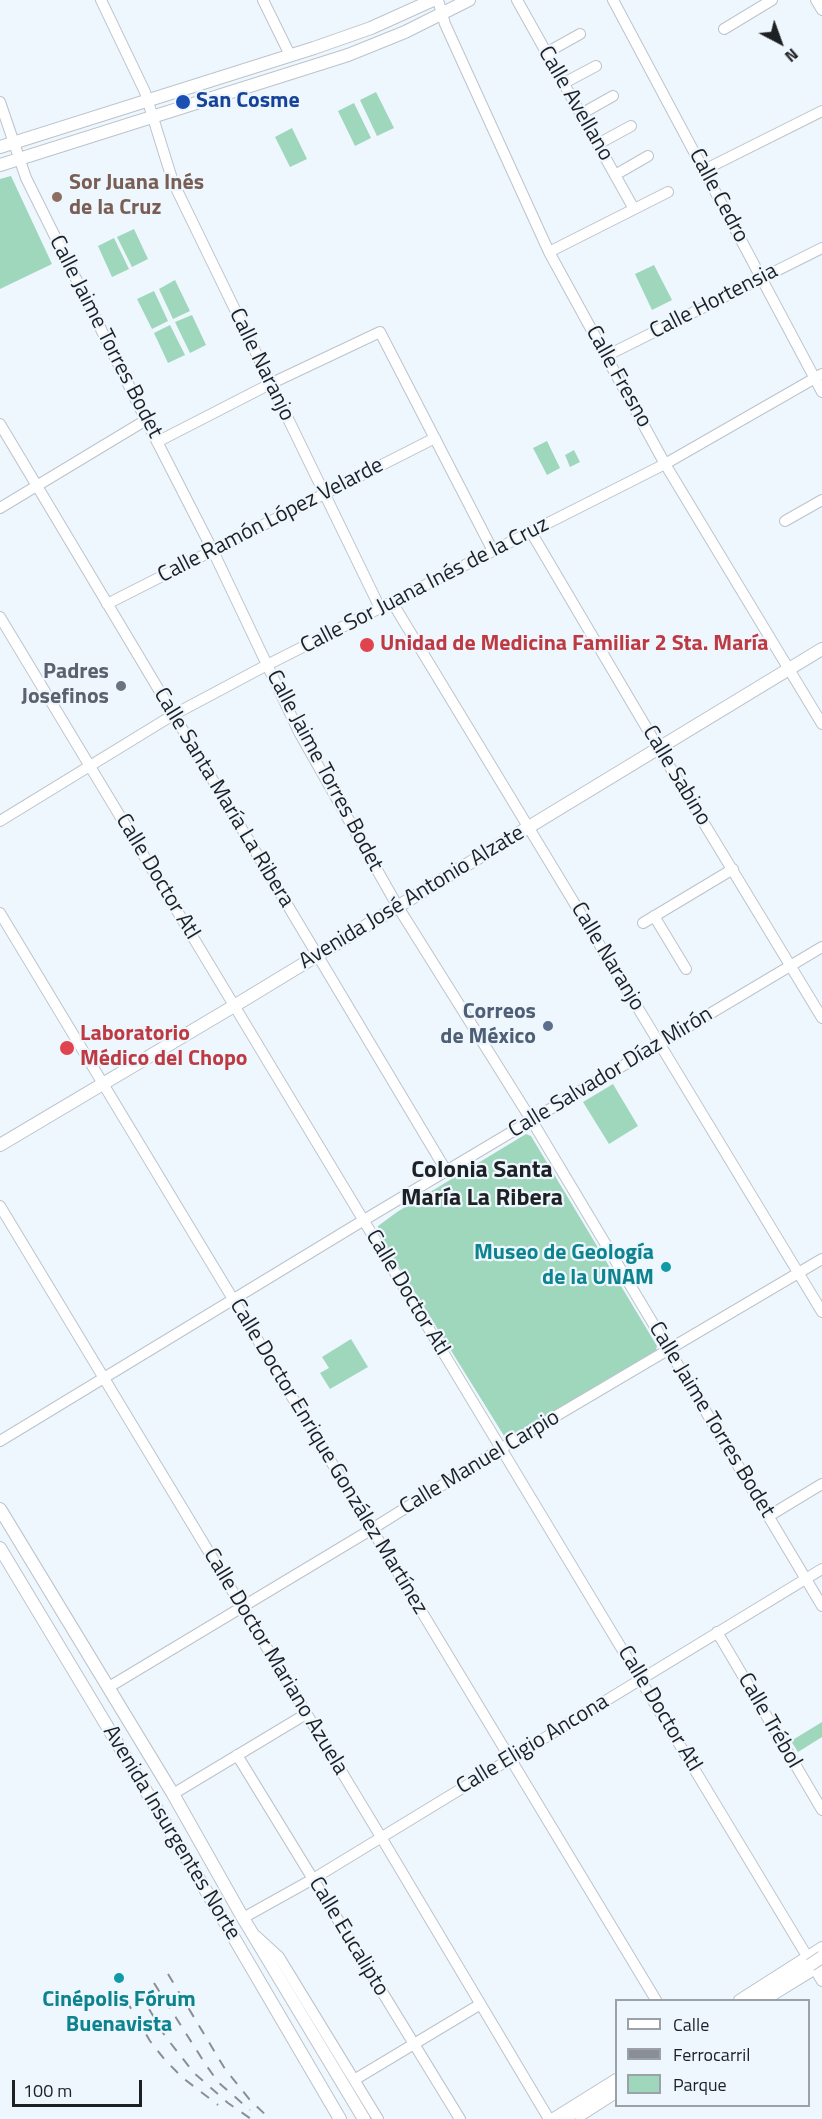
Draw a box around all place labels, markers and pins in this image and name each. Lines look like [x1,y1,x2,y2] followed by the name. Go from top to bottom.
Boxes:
[196,89,300,115] place label: San Cosme
[174,93,192,111] marker: San Cosme
[69,171,204,222] place label: Sor Juana Inés de la Cruz
[50,190,64,204] marker: Sor Juana Inés de la Cruz
[380,632,768,658] place label: Unidad de Medicina Familiar 2 Sta. María
[358,636,376,654] marker: Unidad de Medicina Familiar 2 Sta. María
[21,660,109,712] place label: Padres Josefinos
[114,679,128,693] marker: Padres Josefinos
[440,1000,536,1052] place label: Correos de México
[541,1019,555,1033] marker: Correos de México
[80,1022,248,1074] place label: Laboratorio Médico del Chopo
[58,1039,76,1057] marker: Laboratorio Médico del Chopo
[474,1241,654,1292] place label: Museo de Geología de la UNAM
[659,1260,673,1274] marker: Museo de Geología de la UNAM
[112,1971,126,1985] marker: Cinépolis Fórum Buenavista
[42,1988,196,2040] place label: Cinépolis Fórum Buenavista

